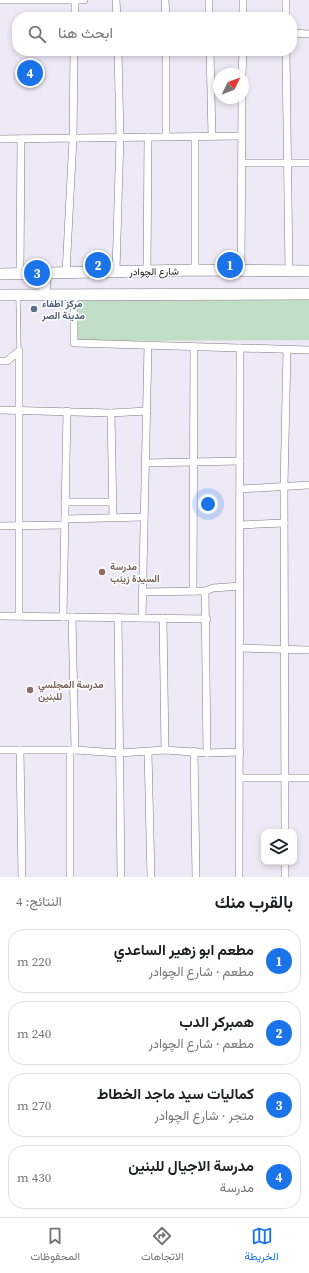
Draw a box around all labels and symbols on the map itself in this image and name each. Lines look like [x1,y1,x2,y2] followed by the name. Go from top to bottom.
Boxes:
[17,58,43,88] pin: 4
[213,68,249,104] north arrow
[85,250,111,280] pin: 2
[217,250,243,280] pin: 1
[24,258,50,288] pin: 3
[128,265,179,279] street label: شارع الچوادر
[41,297,86,322] place label: مركز اطفاء مدينة الصر
[29,304,39,314] marker: مركز اطفاء مدينة الصر
[198,494,218,514] your location
[110,560,160,585] place label: مدرسة السيدة زينب
[97,567,107,577] marker: مدرسة السيدة زينب
[38,678,104,703] place label: مدرسة المجلسي للبنين
[25,685,35,695] marker: مدرسة المجلسي للبنين

